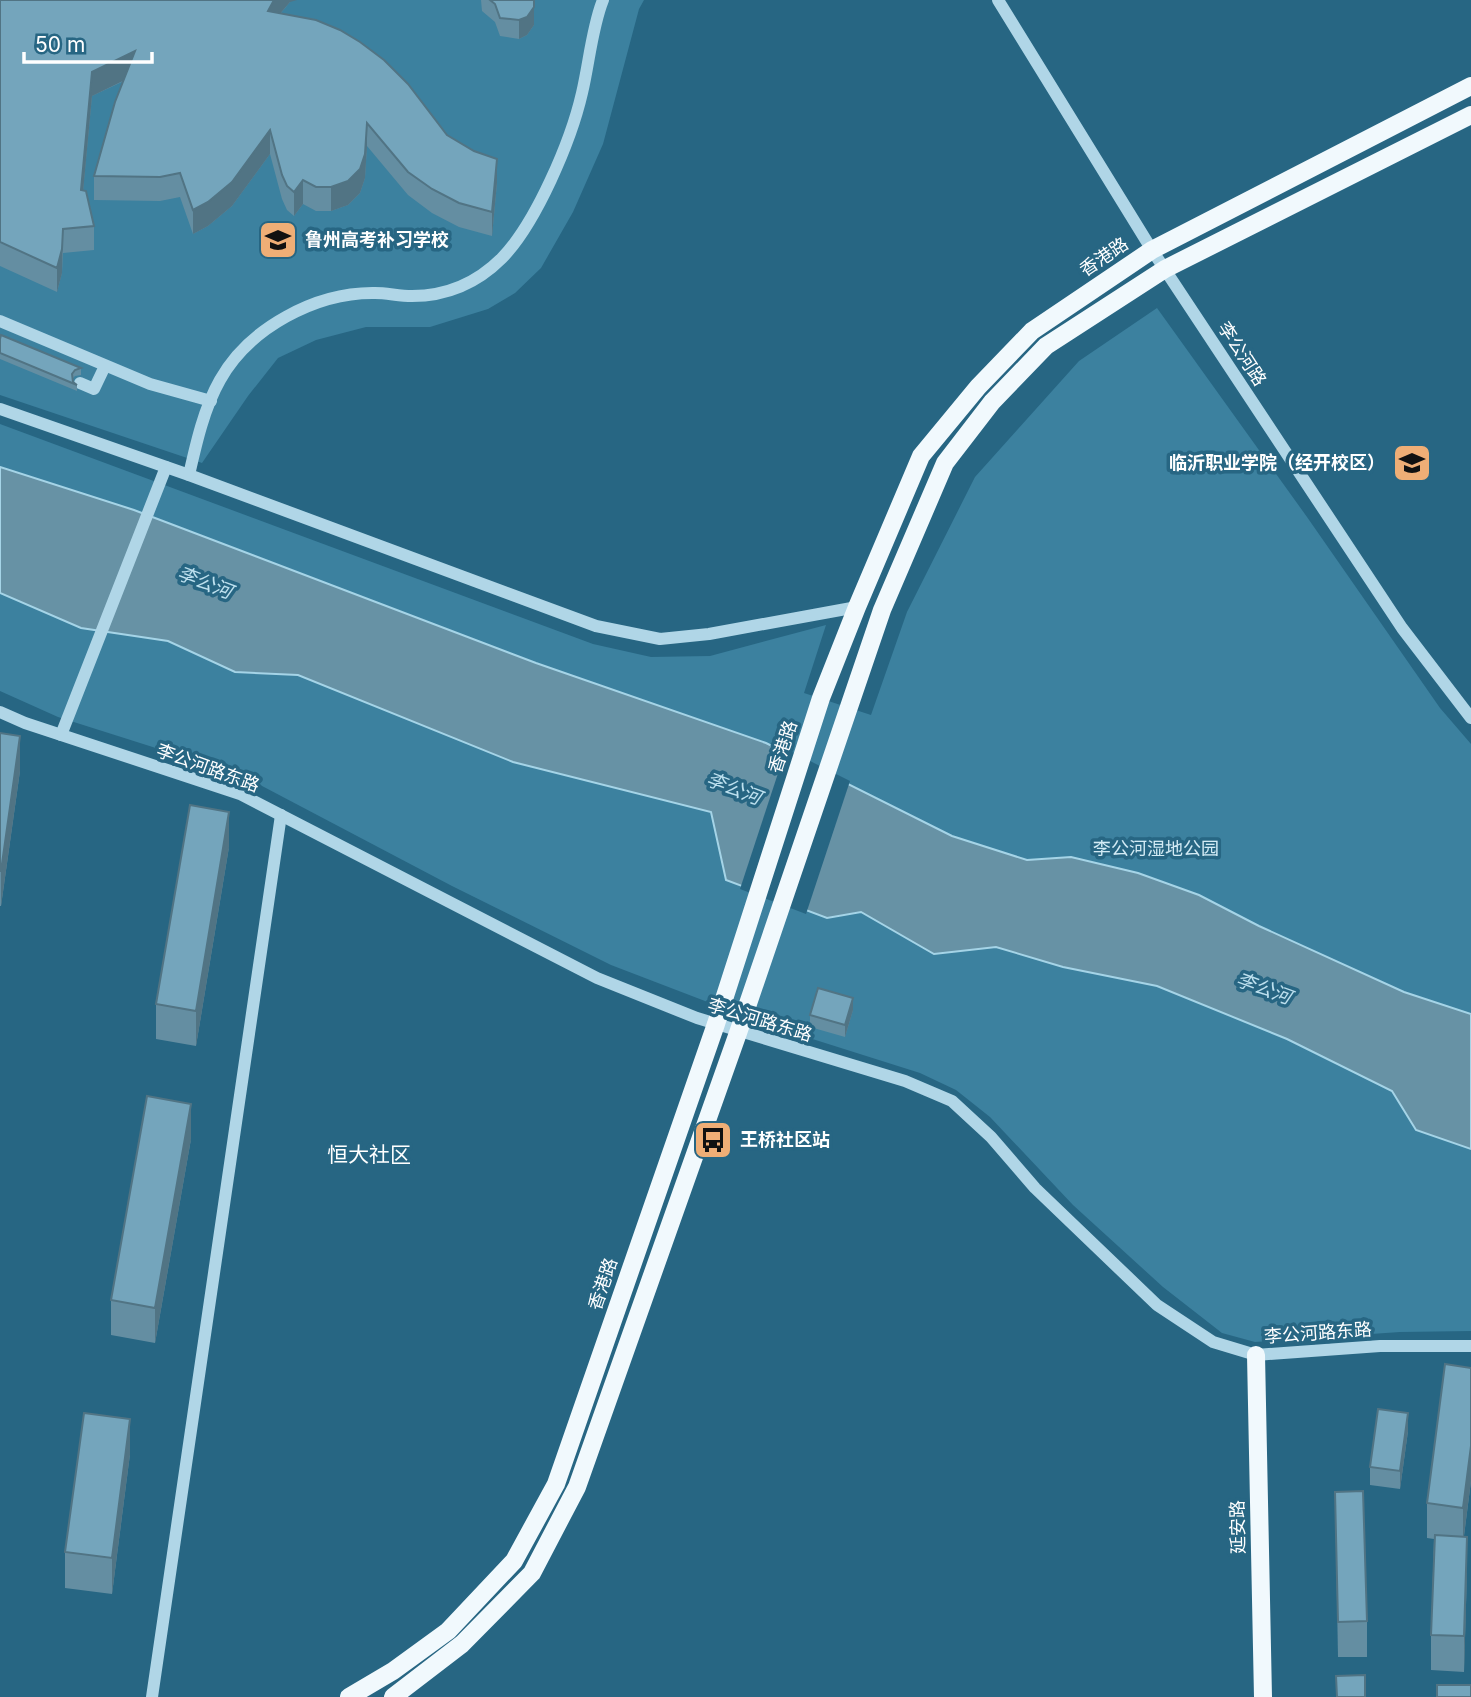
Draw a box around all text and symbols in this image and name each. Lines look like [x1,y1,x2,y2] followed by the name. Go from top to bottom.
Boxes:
[24,21,152,65] scale bar
[35,32,85,57] text: 50 m
[257,219,299,261] school or university icon: 鲁州高考补习学校
[305,229,449,250] place label: 鲁州高考补习学校
[1075,233,1132,280] street label: 香港路
[1214,318,1271,390] street label: 李公河路
[1391,442,1433,484] school or university icon: 临沂职业学院（经开校区）
[1169,452,1385,473] place label: 临沂职业学院（经开校区）
[174,562,239,605] water label: 李公河
[764,718,801,776] street label: 香港路
[154,739,263,796] street label: 李公河路东路
[703,768,768,811] water label: 李公河
[1093,838,1219,859] park label: 李公河湿地公园
[1233,968,1298,1010] water label: 李公河
[705,994,815,1045] street label: 李公河路东路
[692,1119,734,1161] bus stop icon: 王桥社区站
[740,1129,830,1150] place label: 王桥社区站
[327,1142,411,1167] district label: 恒大社区
[584,1255,621,1313] street label: 香港路
[1263,1318,1373,1347] street label: 李公河路东路
[1227,1500,1248,1554] street label: 延安路

